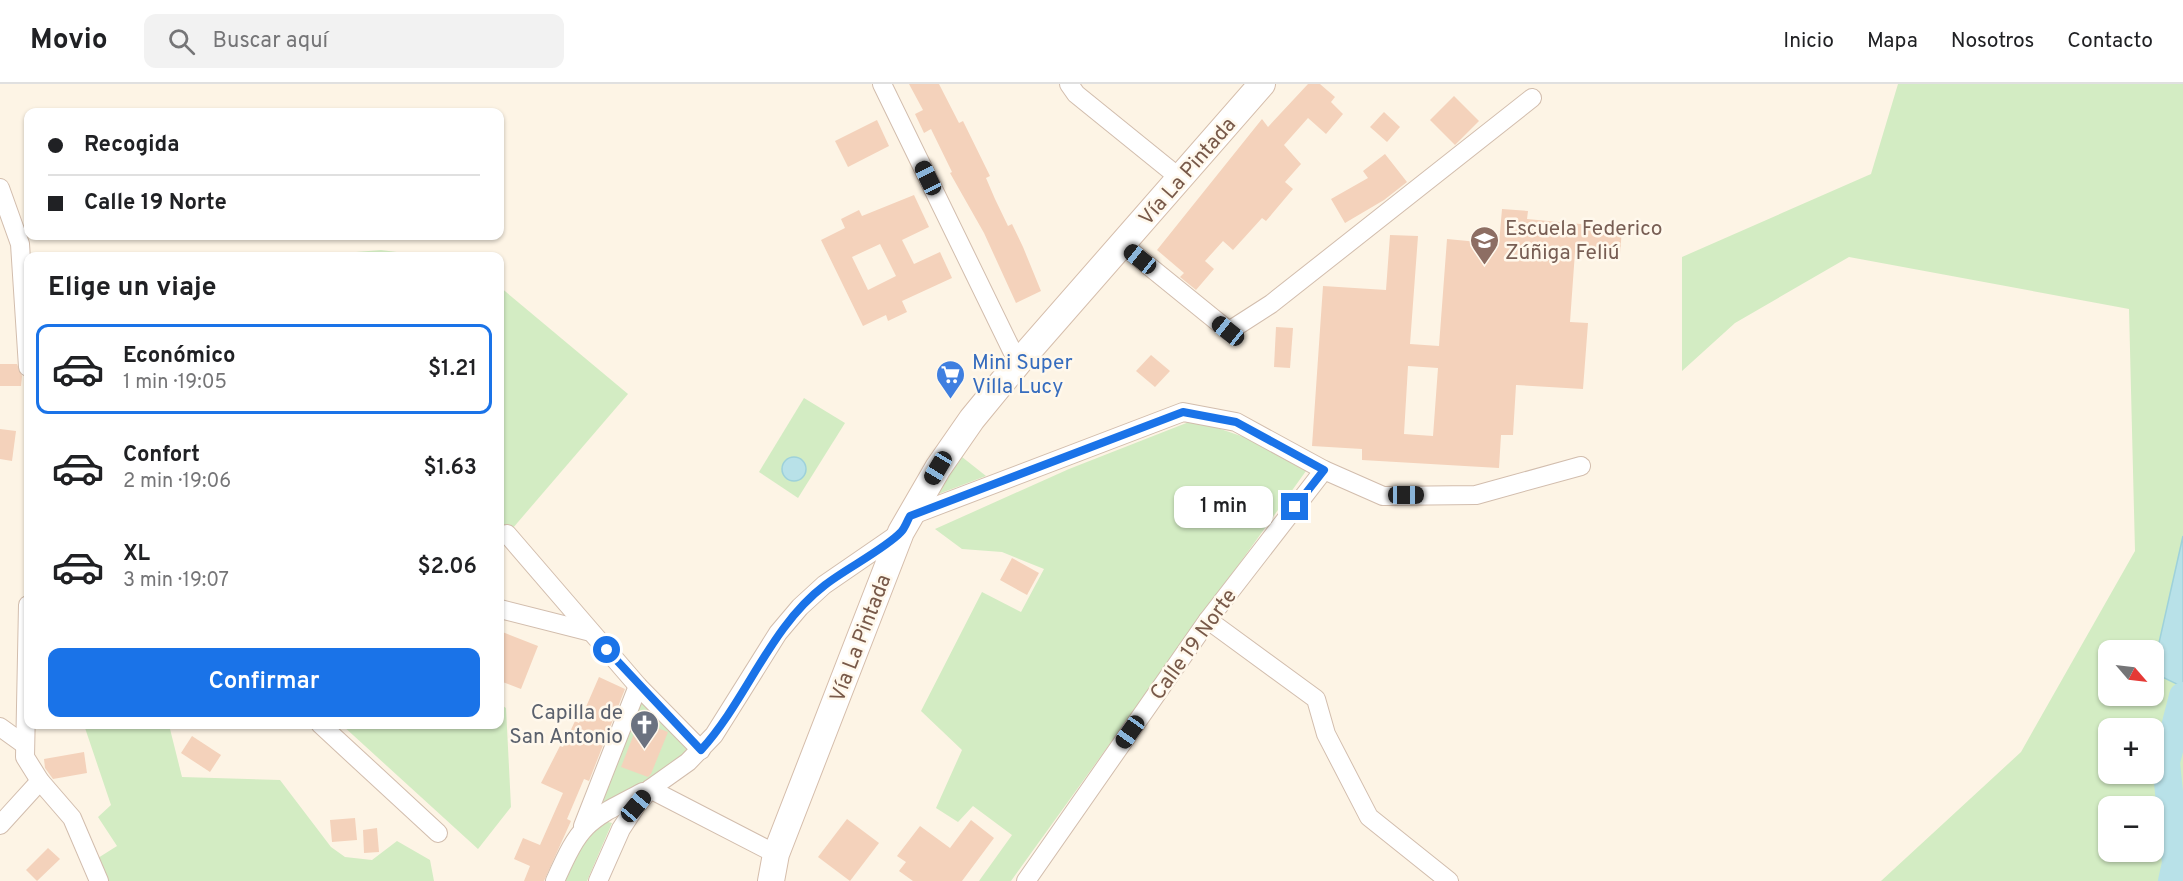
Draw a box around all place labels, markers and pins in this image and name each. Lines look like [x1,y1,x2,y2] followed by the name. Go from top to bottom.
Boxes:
[1505,216,1663,267] place label: Escuela Federico Zúñiga Feliú
[1468,224,1500,266] school or university icon: Escuela Federico Zúñiga Feliú
[972,350,1073,401] place label: Mini Super Villa Lucy
[935,358,967,400] supermarket icon: Mini Super Villa Lucy
[509,700,623,751] place label: Capilla de San Antonio
[628,708,660,750] church icon: Capilla de San Antonio

